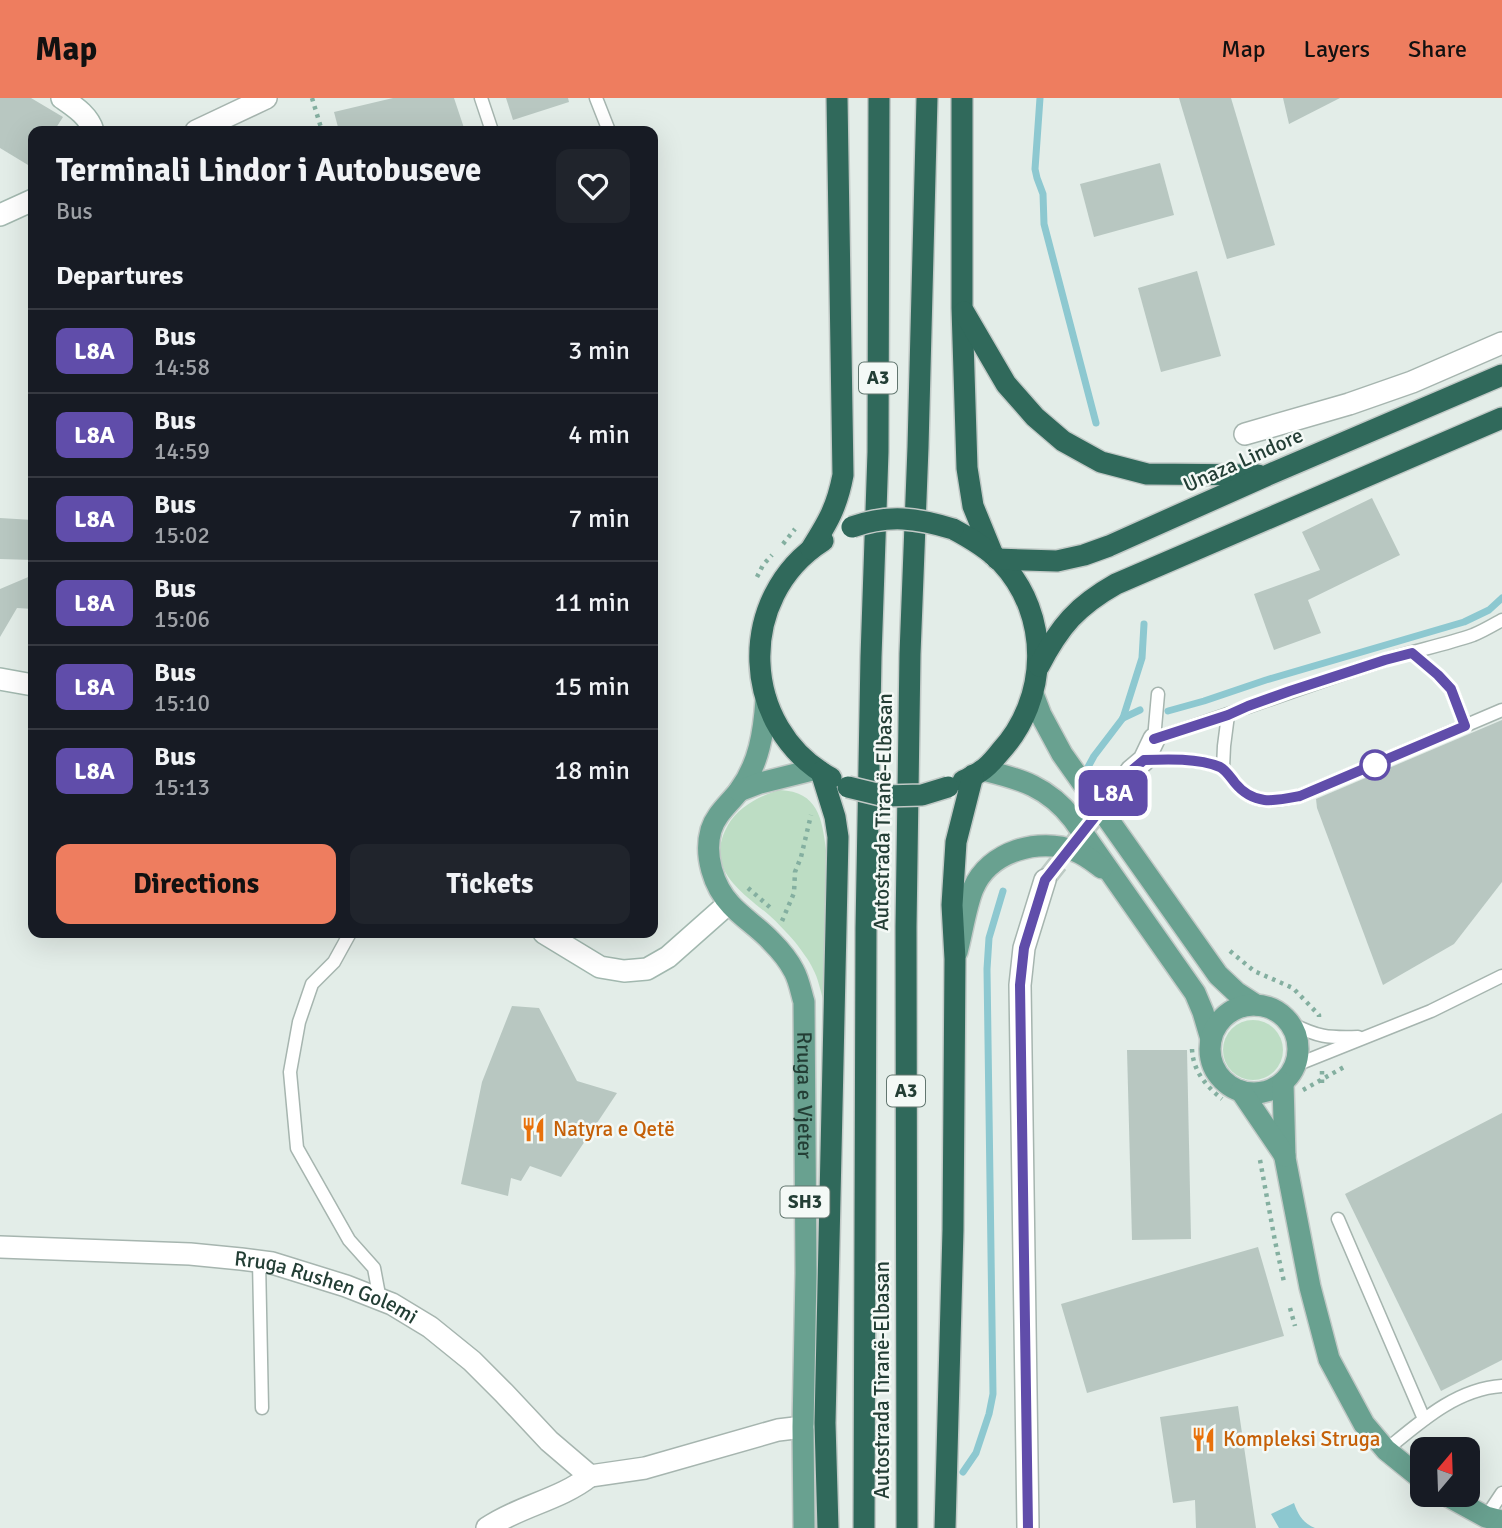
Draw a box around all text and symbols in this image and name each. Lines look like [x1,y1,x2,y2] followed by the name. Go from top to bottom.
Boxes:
[35,29,97,70] text: Map
[1221,34,1266,64] text: Map
[1304,34,1370,64] text: Layers
[1408,34,1467,64] text: Share
[556,149,630,223] button: heart
[56,150,482,191] text: Terminali Lindor i Autobuseve
[56,197,93,226] text: Bus
[56,260,183,292] text: Departures
[154,321,196,353] text: Bus
[568,335,630,367] text: 3 min
[74,336,115,366] text: L8A
[154,353,210,382] text: 14:58
[859,362,897,394] road number: A3
[154,405,196,437] text: Bus
[568,419,630,451] text: 4 min
[74,420,115,450] text: L8A
[1179,422,1307,498] street label: Unaza Lindore
[154,437,210,466] text: 14:59
[154,489,196,521] text: Bus
[568,503,630,535] text: 7 min
[74,504,115,534] text: L8A
[154,521,210,550] text: 15:02
[154,573,196,605] text: Bus
[554,587,630,619] text: 11 min
[74,588,115,618] text: L8A
[154,605,210,634] text: 15:06
[154,657,196,689] text: Bus
[554,671,630,703] text: 15 min
[74,672,115,702] text: L8A
[154,689,210,718] text: 15:10
[868,693,898,931] street label: Autostrada Tiranë-Elbasan
[154,741,196,773] text: Bus
[1360,750,1390,780] unlabelled marker
[554,755,630,787] text: 18 min
[74,756,115,786] text: L8A
[1073,770,1153,816] line badge: L8A
[154,773,210,802] text: 15:13
[1093,778,1133,808] text: L8A
[56,844,336,924] button: Directions
[350,844,630,924] button: Tickets
[791,1031,818,1159] street label: Rruga e Vjeter
[887,1076,925,1107] road number: A3
[519,1115,547,1143] restaurant icon: Natyra e Qetë
[553,1116,675,1142] place label: Natyra e Qetë
[780,1186,830,1218] road number: SH3
[233,1245,422,1329] street label: Rruga Rushen Golemi
[869,1261,895,1499] street label: Autostrada Tiranë-Elbasan
[1189,1425,1217,1453] restaurant icon: Kompleksi Struga
[1223,1426,1380,1452] place label: Kompleksi Struga
[1410,1437,1480,1507] north arrow
[1410,1437,1480,1507] map controls

